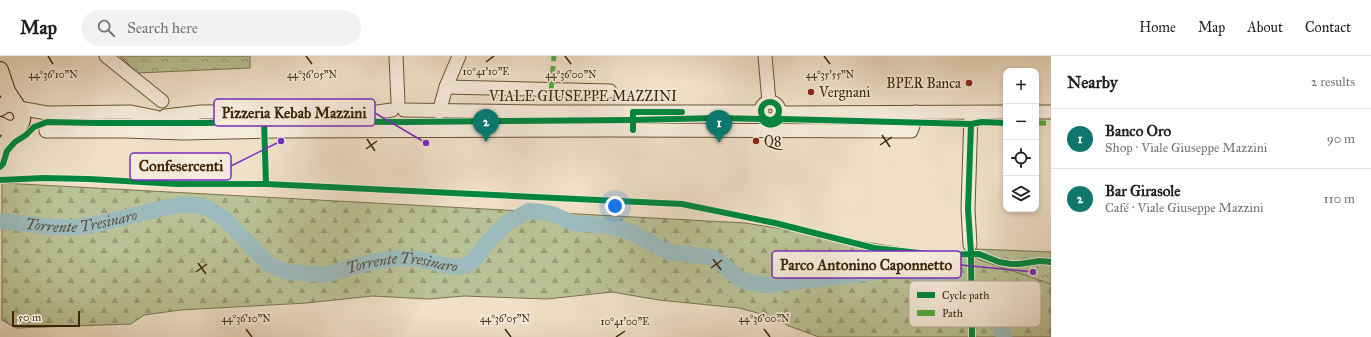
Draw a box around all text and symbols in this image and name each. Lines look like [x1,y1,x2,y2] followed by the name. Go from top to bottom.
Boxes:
[81,10,361,46] search box
[20,16,57,39] text: Map
[95,17,117,39] icon: search
[127,19,198,37] text: Search here
[1139,19,1176,36] text: Home
[1198,19,1225,36] text: Map
[1247,19,1283,36] text: About
[1305,19,1351,36] text: Contact
[463,66,509,78] text: 10°41'10"E
[1003,68,1039,212] map controls
[1003,68,1039,104] button: +
[28,69,78,81] text: 44°36'10"N
[287,69,338,81] text: 44°36'05"N
[545,69,597,81] text: 44°36'00"N
[806,69,855,81] text: 44°35'55"N
[1067,72,1118,93] text: Nearby
[1311,74,1355,90] text: 2 results
[886,75,961,92] place label: BPER Banca
[964,78,974,88] marker: BPER Banca
[818,84,870,101] place label: Vergnani
[806,87,816,97] marker: Vergnani
[488,88,677,105] street label: VIALE GIUSEPPE MAZZINI
[214,99,375,126] callout: Pizzeria Kebab Mazzini
[221,104,367,122] text: Pizzeria Kebab Mazzini
[1003,104,1039,140] button: −
[473,109,499,142] pin: 2
[706,110,732,143] pin: 1
[1105,122,1171,140] text: Banco Oro
[1077,131,1083,147] text: 1
[1327,131,1355,147] text: 90 m
[764,133,784,150] place label: Q8
[751,136,761,146] marker: Q8
[1003,140,1039,176] button: locate
[1105,140,1267,156] text: Shop · Viale Giuseppe Mazzini
[130,153,231,180] callout: Confesercenti
[139,157,224,175] text: Confesercenti
[1003,176,1039,212] button: layers
[1105,182,1181,200] text: Bar Girasole
[1077,191,1083,207] text: 2
[1323,191,1355,207] text: 110 m
[605,196,625,216] your location
[1105,200,1264,216] text: Café · Viale Giuseppe Mazzini
[24,206,139,236] water label: Torrente Tresinaro
[344,249,459,277] water label: Torrente Tresinaro
[772,251,961,278] callout: Parco Antonino Caponnetto
[780,256,952,275] text: Parco Antonino Caponnetto
[909,281,1041,327] legend
[942,289,989,302] text: Cycle path
[942,307,963,320] text: Path
[12,309,80,328] scale bar
[18,311,41,324] text: 50 m
[221,313,271,325] text: 44°36'10"N
[480,313,531,325] text: 44°36'05"N
[738,313,790,325] text: 44°36'00"N
[601,316,649,328] text: 10°41'00"E

